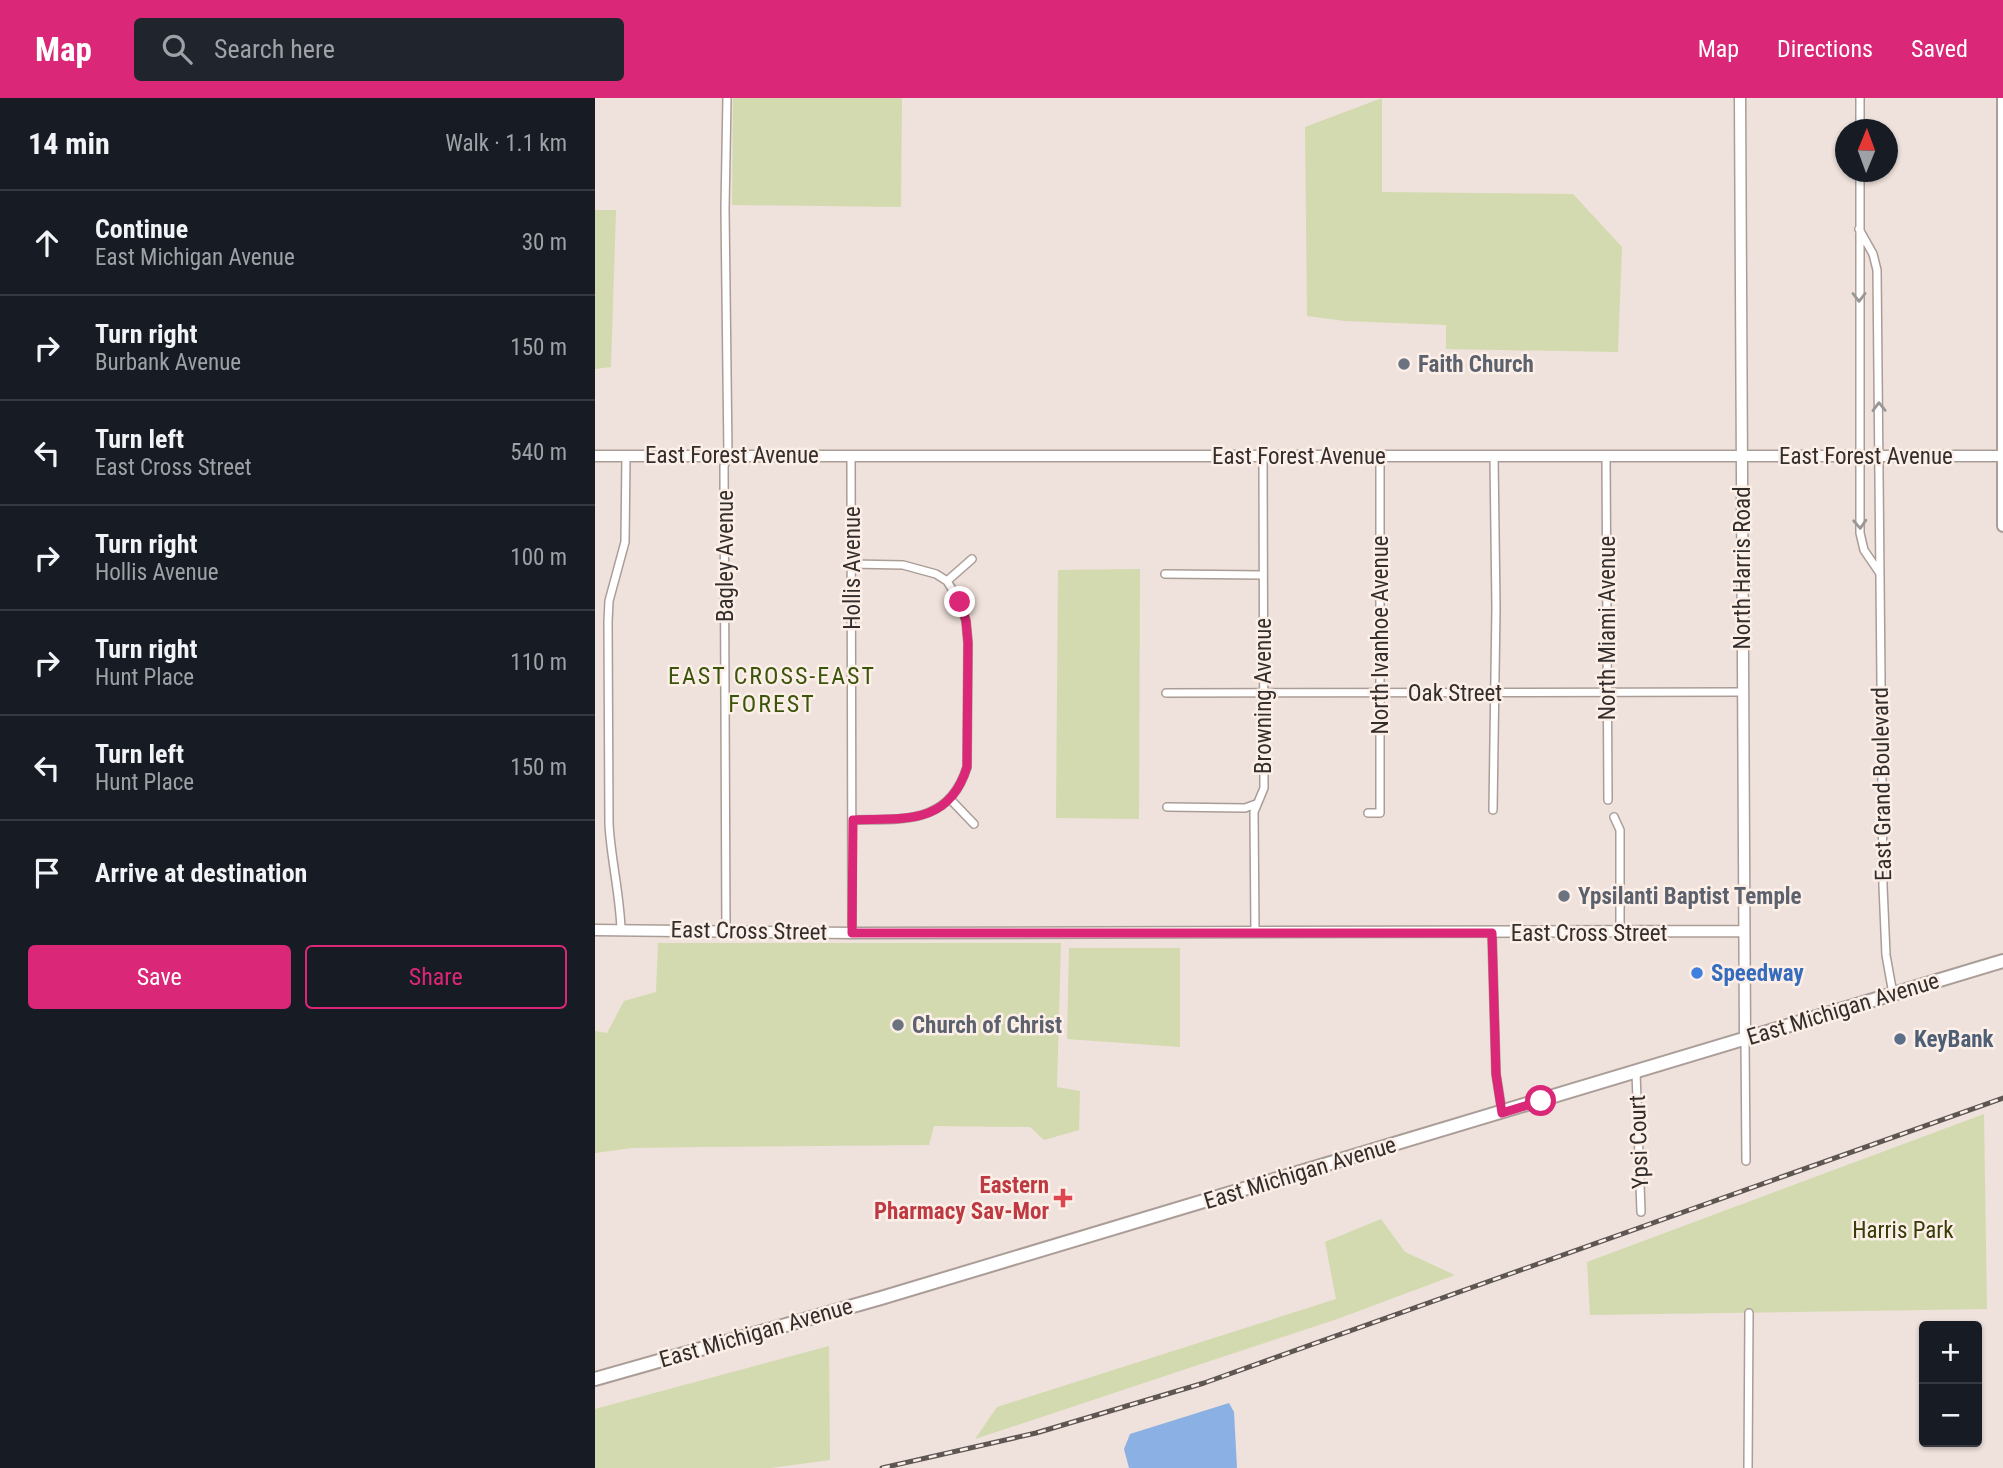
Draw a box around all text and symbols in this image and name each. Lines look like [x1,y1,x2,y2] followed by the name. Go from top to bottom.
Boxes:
[134,18,624,81] search box
[35,30,92,69] text: Map
[158,30,196,68] icon: search
[214,34,335,64] text: Search here
[1698,35,1739,63] text: Map
[1777,35,1873,63] text: Directions
[1911,35,1968,63] text: Saved
[1835,119,1898,182] north arrow
[28,126,110,161] text: 14 min
[445,130,567,157] text: Walk · 1.1 km
[95,214,188,244] text: Continue
[28,224,66,262] icon: ahead
[522,229,567,256] text: 30 m
[95,244,295,271] text: East Michigan Avenue
[1851,292,1867,303] one-way arrow
[95,319,197,349] text: Turn right
[28,329,66,367] icon: right
[510,334,567,361] text: 150 m
[95,349,241,376] text: Burbank Avenue
[1418,351,1534,378] place label: Faith Church
[1396,356,1412,372] marker: Faith Church
[1871,401,1886,412] one-way arrow
[95,424,184,454] text: Turn left
[28,434,66,472] icon: left
[510,439,567,466] text: 540 m
[645,442,819,469] street label: East Forest Avenue
[1212,443,1386,470] street label: East Forest Avenue
[1779,443,1953,470] street label: East Forest Avenue
[95,454,252,481] text: East Cross Street
[1729,486,1756,650] street label: North Harris Road
[712,490,739,622] street label: Bagley Avenue
[839,506,866,630] street label: Hollis Avenue
[1852,519,1867,530] one-way arrow
[95,529,197,559] text: Turn right
[1367,535,1394,735] street label: North Ivanhoe Avenue
[1594,536,1621,720] street label: North Miami Avenue
[28,539,66,577] icon: right
[510,544,567,571] text: 100 m
[95,559,219,586] text: Hollis Avenue
[944,586,975,617] route end
[1250,618,1277,774] street label: Browning Avenue
[95,634,197,664] text: Turn right
[28,644,66,682] icon: right
[510,649,567,676] text: 110 m
[668,662,876,718] district label: EAST CROSS-EAST FOREST
[95,664,194,691] text: Hunt Place
[1408,680,1502,707] street label: Oak Street
[1867,687,1897,881] street label: East Grand Boulevard
[95,739,184,769] text: Turn left
[28,749,66,787] icon: left
[510,754,567,781] text: 150 m
[95,769,194,796] text: Hunt Place
[28,854,66,892] icon: arrive
[95,858,307,888] text: Arrive at destination
[1578,883,1802,910] place label: Ypsilanti Baptist Temple
[1556,888,1572,904] marker: Ypsilanti Baptist Temple
[671,916,827,946] street label: East Cross Street
[1511,920,1667,947] street label: East Cross Street
[28,945,291,1009] button: Save
[305,945,567,1009] button: Share
[1711,960,1804,987] place label: Speedway
[1689,965,1705,981] marker: Speedway
[1744,967,1942,1051] street label: East Michigan Avenue
[912,1012,1062,1039] place label: Church of Christ
[890,1017,906,1033] marker: Church of Christ
[1914,1026,1995,1053] place label: KeyBank
[1892,1031,1908,1047] marker: KeyBank
[1525,1085,1556,1116] route start
[1624,1095,1654,1189] street label: Ypsi Court
[1201,1131,1399,1215] street label: East Michigan Avenue
[874,1172,1049,1225] place label: Eastern Pharmacy Sav-Mor
[1055,1190,1071,1206] marker: Eastern Pharmacy Sav-Mor
[1852,1217,1954,1244] park label: Harris Park
[656,1293,856,1373] street label: East Michigan Avenue
[1919,1321,1982,1447] map controls
[1919,1321,1982,1384] button: +
[1919,1384,1982,1447] button: −

